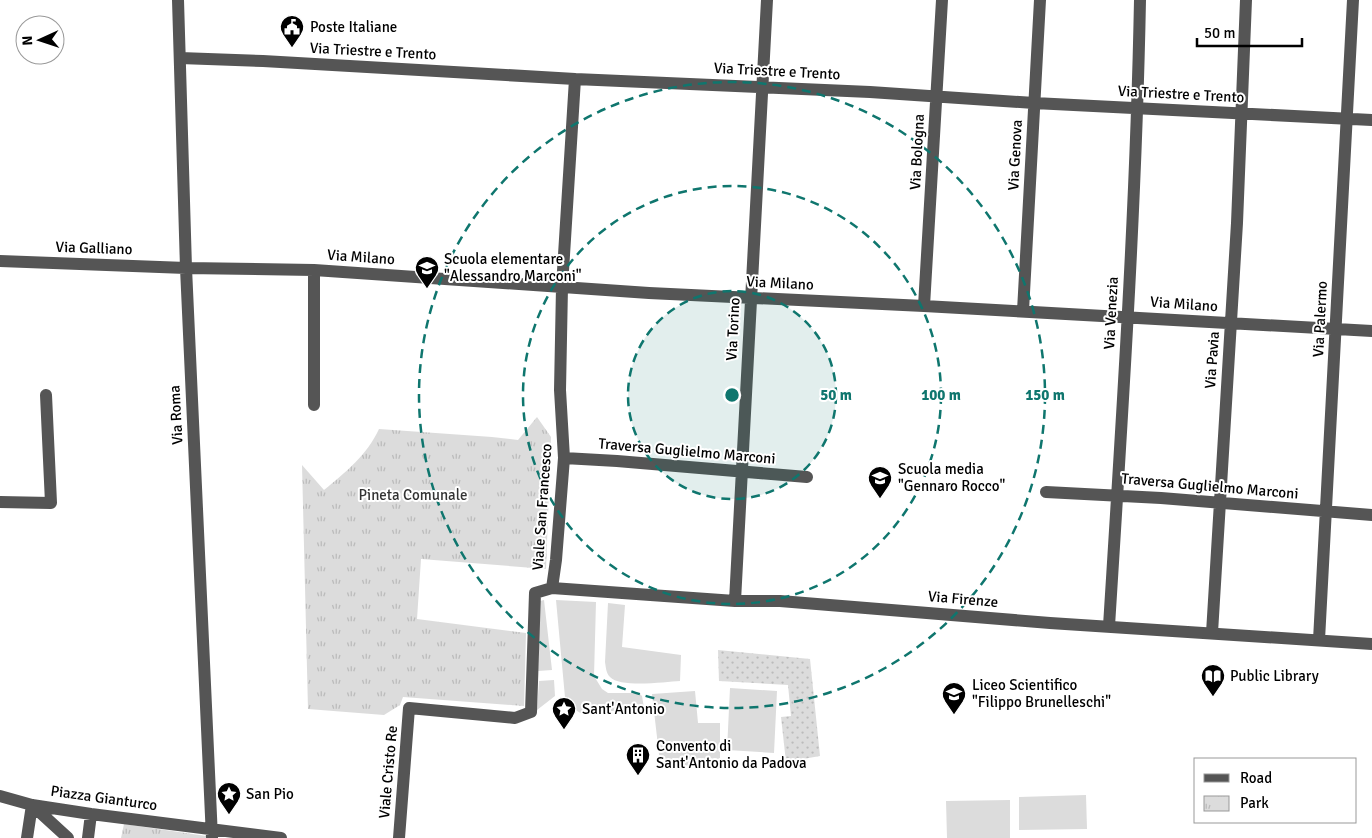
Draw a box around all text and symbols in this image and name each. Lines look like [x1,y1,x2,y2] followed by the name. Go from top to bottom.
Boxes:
[279,14,305,48] public building icon: Poste Italiane
[15,15,65,65] north arrow
[1197,15,1302,47] scale bar
[310,18,397,36] place label: Poste Italiane
[1204,24,1235,42] text: 50 m
[19,35,36,46] text: N
[309,39,437,63] street label: Via Triestre e Trento
[713,59,841,83] street label: Via Triestre e Trento
[1117,82,1245,106] street label: Via Triestre e Trento
[906,113,928,191] street label: Via Bologna
[1004,119,1026,191] street label: Via Genova
[55,238,133,258] street label: Via Galliano
[327,246,396,268] street label: Via Milano
[444,250,582,285] place label: Scuola elementare "Alessandro Marconi"
[414,255,440,289] school or university icon: Scuola elementare "Alessandro Marconi"
[746,272,815,294] street label: Via Milano
[1100,276,1122,350] street label: Via Venezia
[1309,280,1331,358] street label: Via Palermo
[1150,293,1219,315] street label: Via Milano
[722,297,744,361] street label: Via Torino
[1201,331,1223,389] street label: Via Pavia
[165,385,187,445] street label: Via Roma
[723,386,741,404] centre of rings
[820,386,852,404] text: 50 m
[921,386,961,404] text: 100 m
[1025,386,1065,404] text: 150 m
[598,434,776,468] street label: Traversa Guglielmo Marconi
[529,443,555,571] street label: Viale San Francesco
[898,460,1006,495] place label: Scuola media "Gennaro Rocco"
[867,465,893,499] school or university icon: Scuola media "Gennaro Rocco"
[1121,469,1299,503] street label: Traversa Guglielmo Marconi
[359,486,467,504] park label: Pineta Comunale
[927,587,999,611] street label: Via Firenze
[1200,663,1226,697] library icon: Public Library
[1230,667,1319,685] place label: Public Library
[972,676,1111,711] place label: Liceo Scientifico "Filippo Brunelleschi"
[941,681,967,715] school or university icon: Liceo Scientifico "Filippo Brunelleschi"
[551,696,577,730] place icon: Sant'Antonio
[582,700,665,718] place label: Sant'Antonio
[375,725,401,819] street label: Viale Cristo Re
[656,737,807,772] place label: Convento di Sant'Antonio da Padova
[625,742,651,776] building icon: Convento di Sant'Antonio da Padova
[1194,758,1357,823] legend
[1240,769,1272,787] text: Road
[216,781,242,815] place icon: San Pio
[50,782,159,814] street label: Piazza Gianturco
[246,785,294,803] place label: San Pio
[1240,794,1269,812] text: Park

